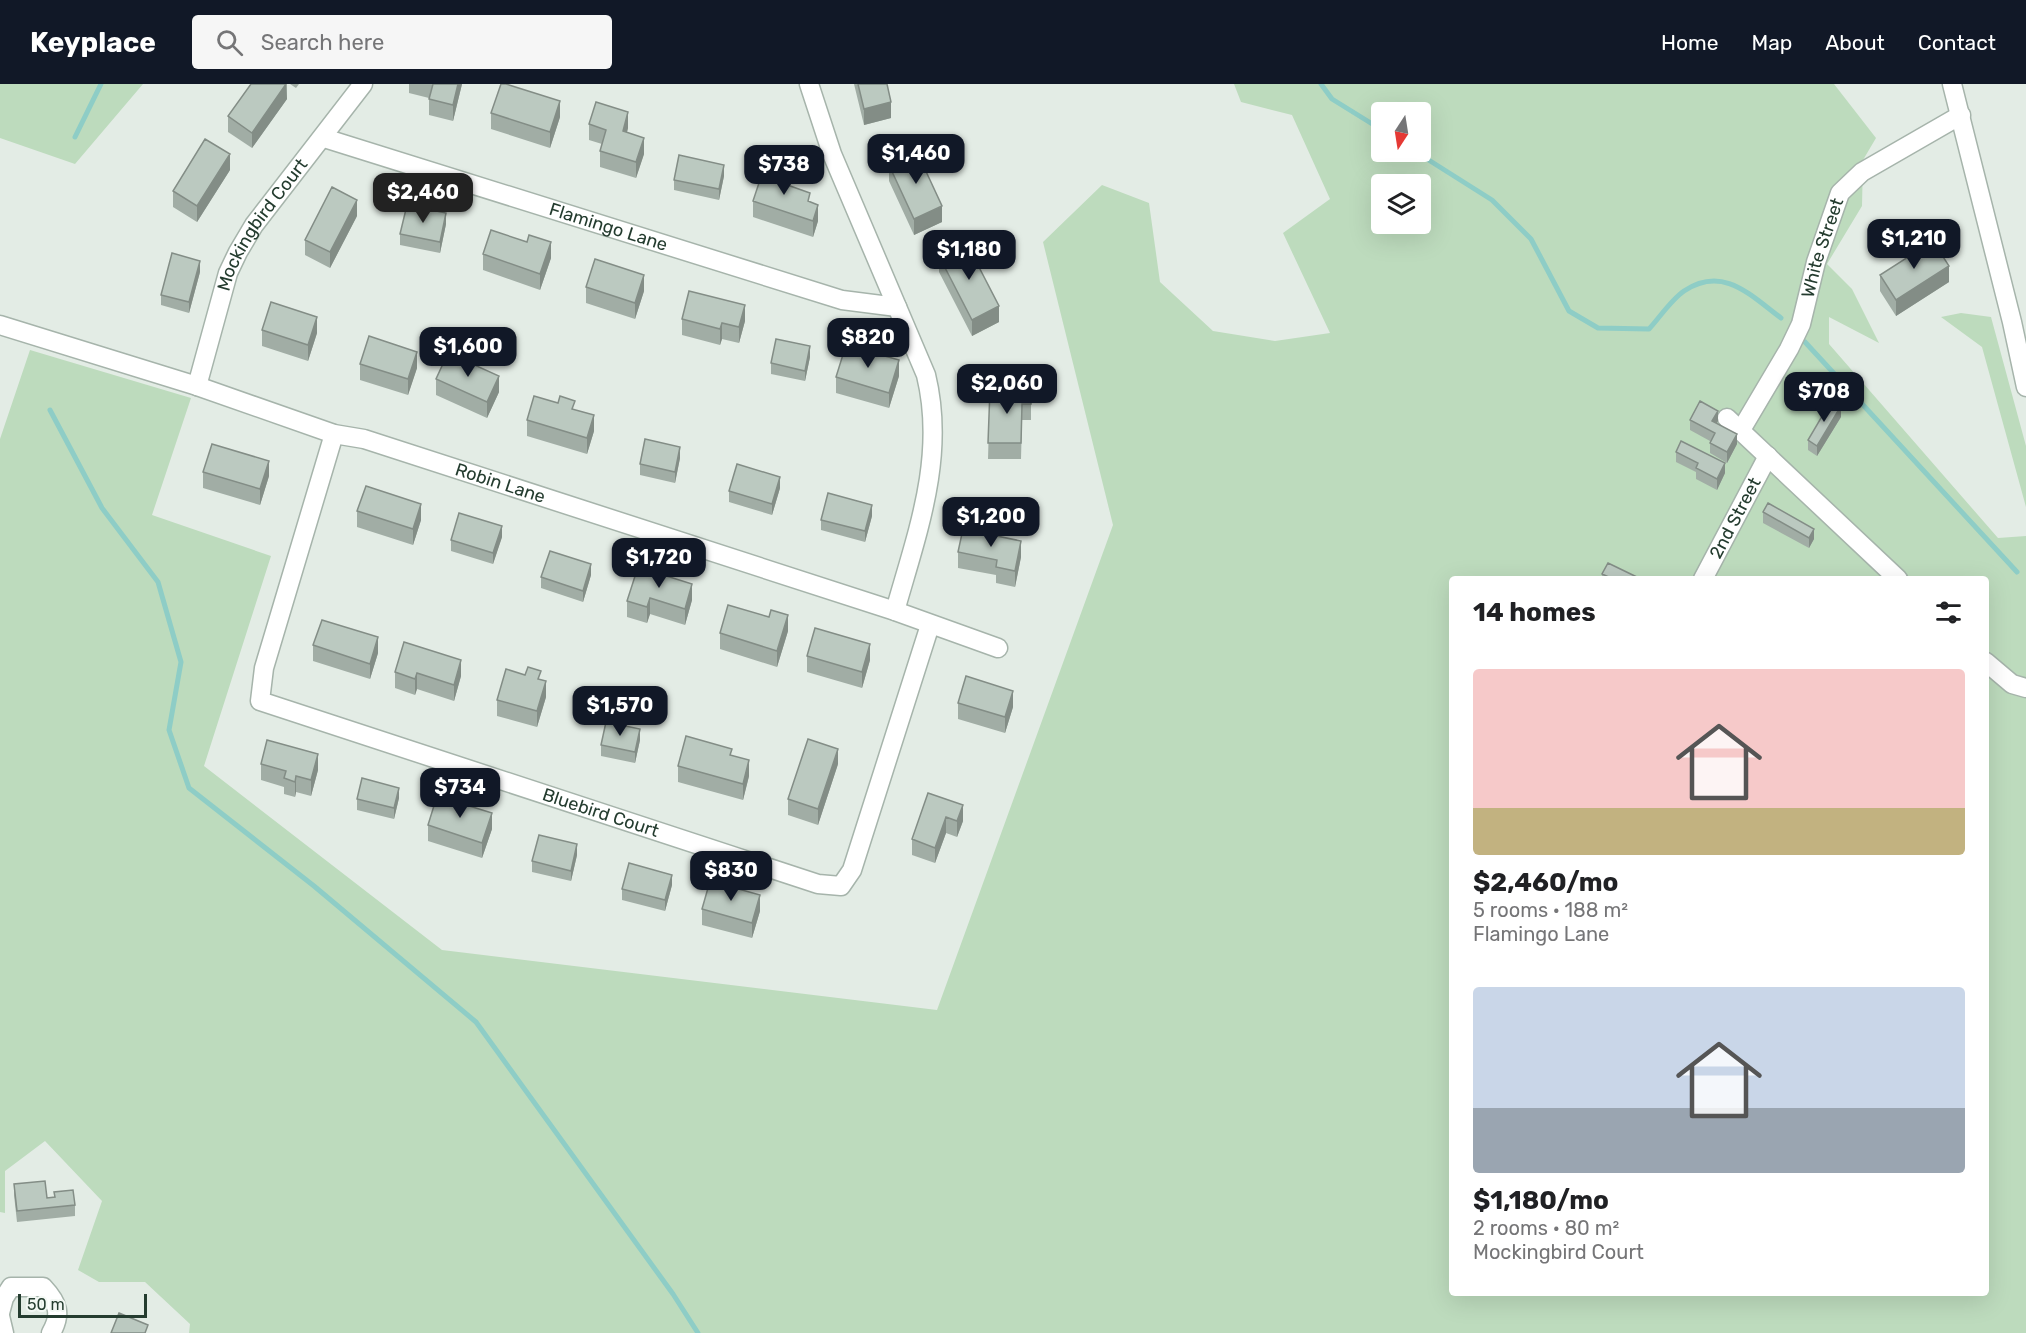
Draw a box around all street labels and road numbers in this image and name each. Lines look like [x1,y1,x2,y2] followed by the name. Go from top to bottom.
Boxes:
[213,154,312,293] street label: Mockingbird Court
[1797,195,1848,300] street label: White Street
[547,198,670,256] street label: Flamingo Lane
[452,458,548,508] street label: Robin Lane
[1705,474,1766,562] street label: 2nd Street
[540,783,662,842] street label: Bluebird Court

